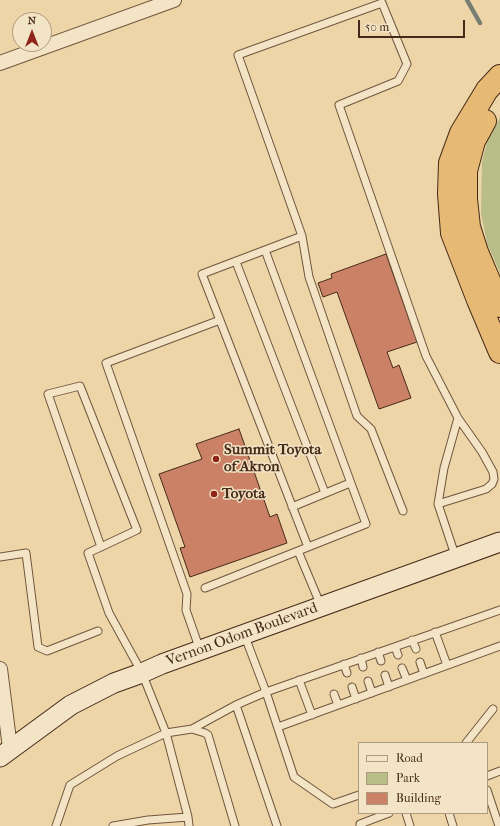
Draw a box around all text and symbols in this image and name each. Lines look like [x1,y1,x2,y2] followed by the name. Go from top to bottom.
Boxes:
[12,12,52,52] north arrow
[360,12,467,38] scale bar
[28,14,36,27] text: N
[365,20,389,34] text: 50 m
[224,441,321,476] place label: Summit Toyota of Akron
[211,454,221,464] marker: Summit Toyota of Akron
[222,485,265,503] place label: Toyota
[209,489,219,499] marker: Toyota
[164,599,320,671] street label: Vernon Odom Boulevard
[358,742,488,814] legend
[396,751,423,765] text: Road
[396,771,420,785] text: Park
[396,791,441,805] text: Building

